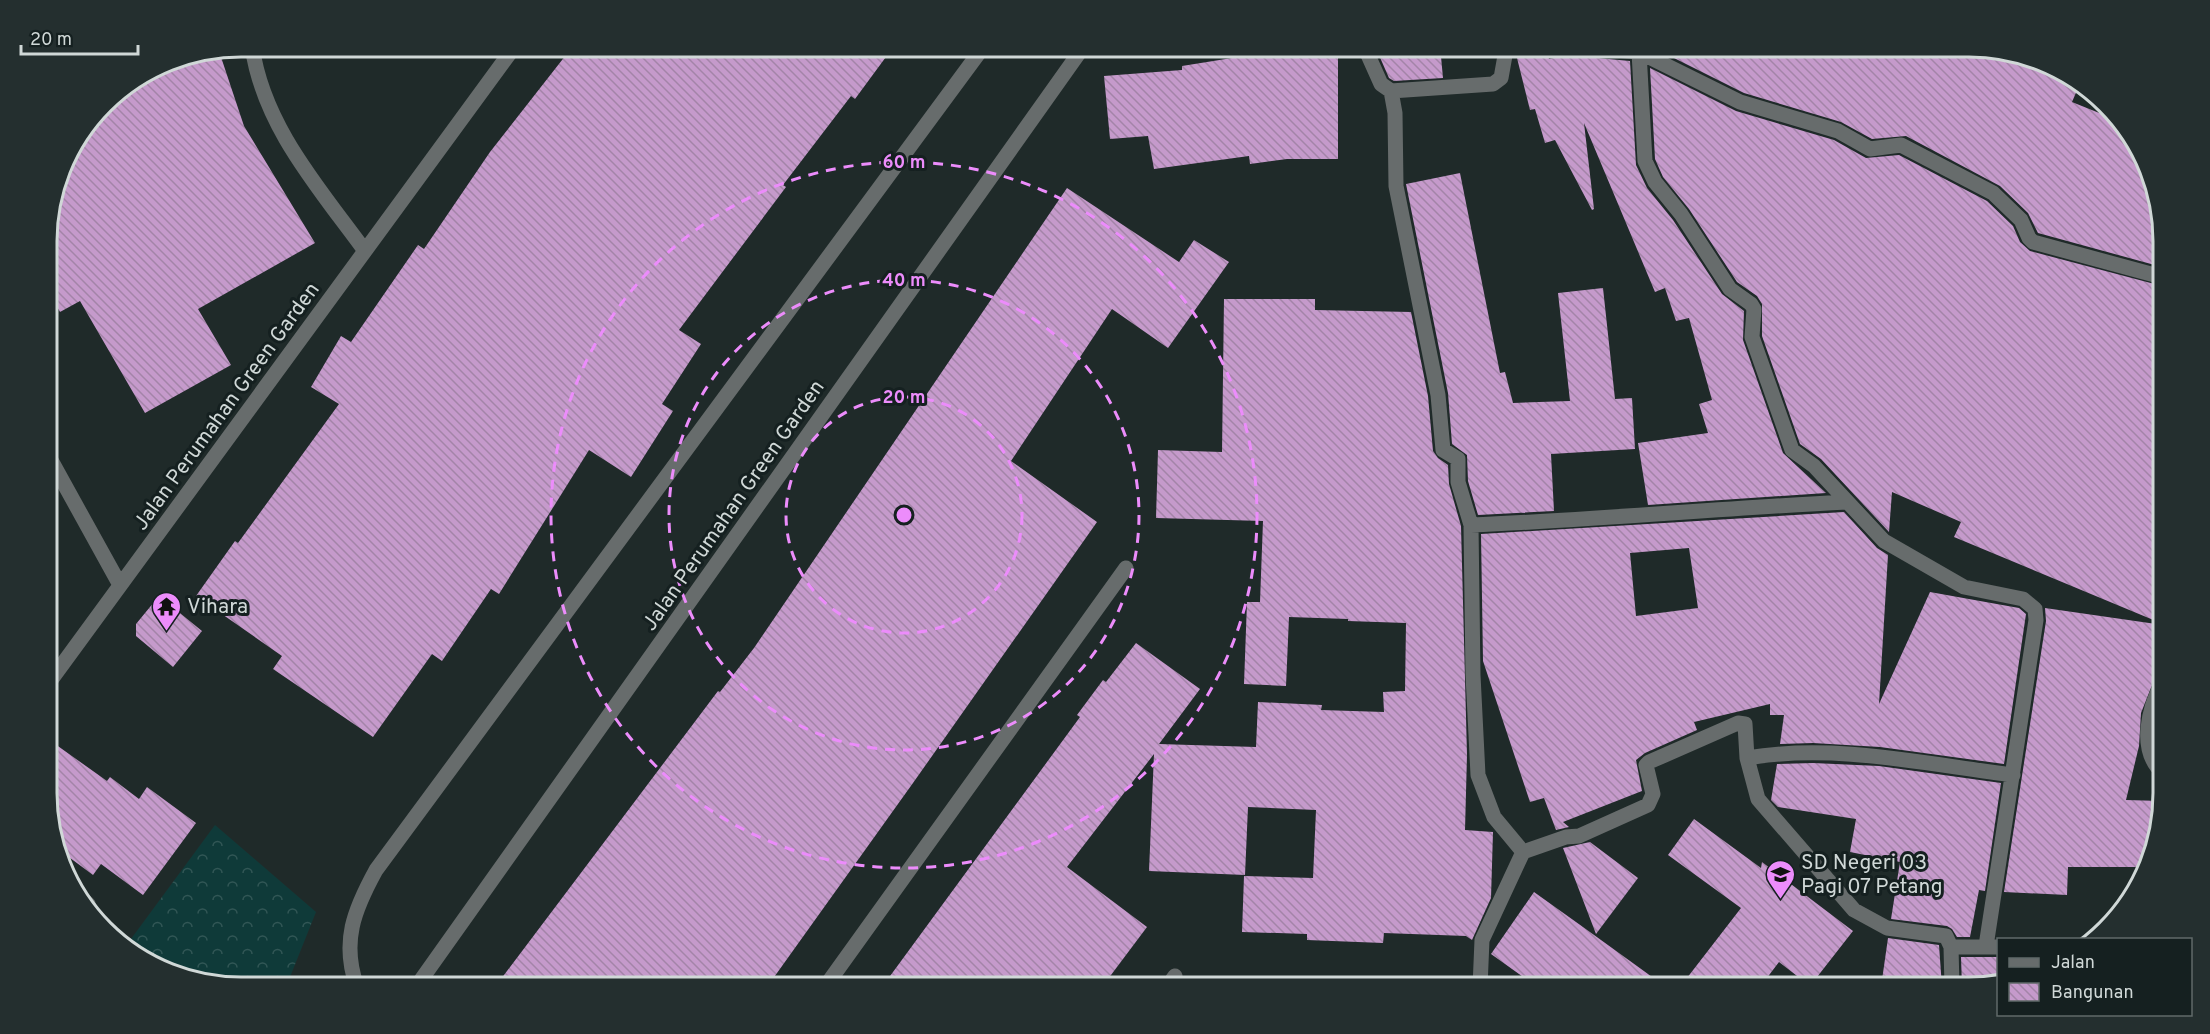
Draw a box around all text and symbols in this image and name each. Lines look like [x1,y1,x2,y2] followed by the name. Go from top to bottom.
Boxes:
[21,18,138,56] scale bar
[30,29,72,52] text: 20 m
[882,152,926,175] text: 60 m
[882,270,926,293] text: 40 m
[128,277,326,536] street label: Jalan Perumahan Green Garden
[637,375,831,637] street label: Jalan Perumahan Green Garden
[882,387,926,410] text: 20 m
[894,505,914,525] centre of rings
[150,590,182,632] temple icon: Vihara
[187,594,248,621] place label: Vihara
[1801,850,1943,901] place label: SD Negeri 03 Pagi 07 Petang
[1764,858,1796,900] school or university icon: SD Negeri 03 Pagi 07 Petang
[1997,938,2192,1016] legend
[2051,952,2095,975] text: Jalan
[2051,982,2134,1005] text: Bangunan

